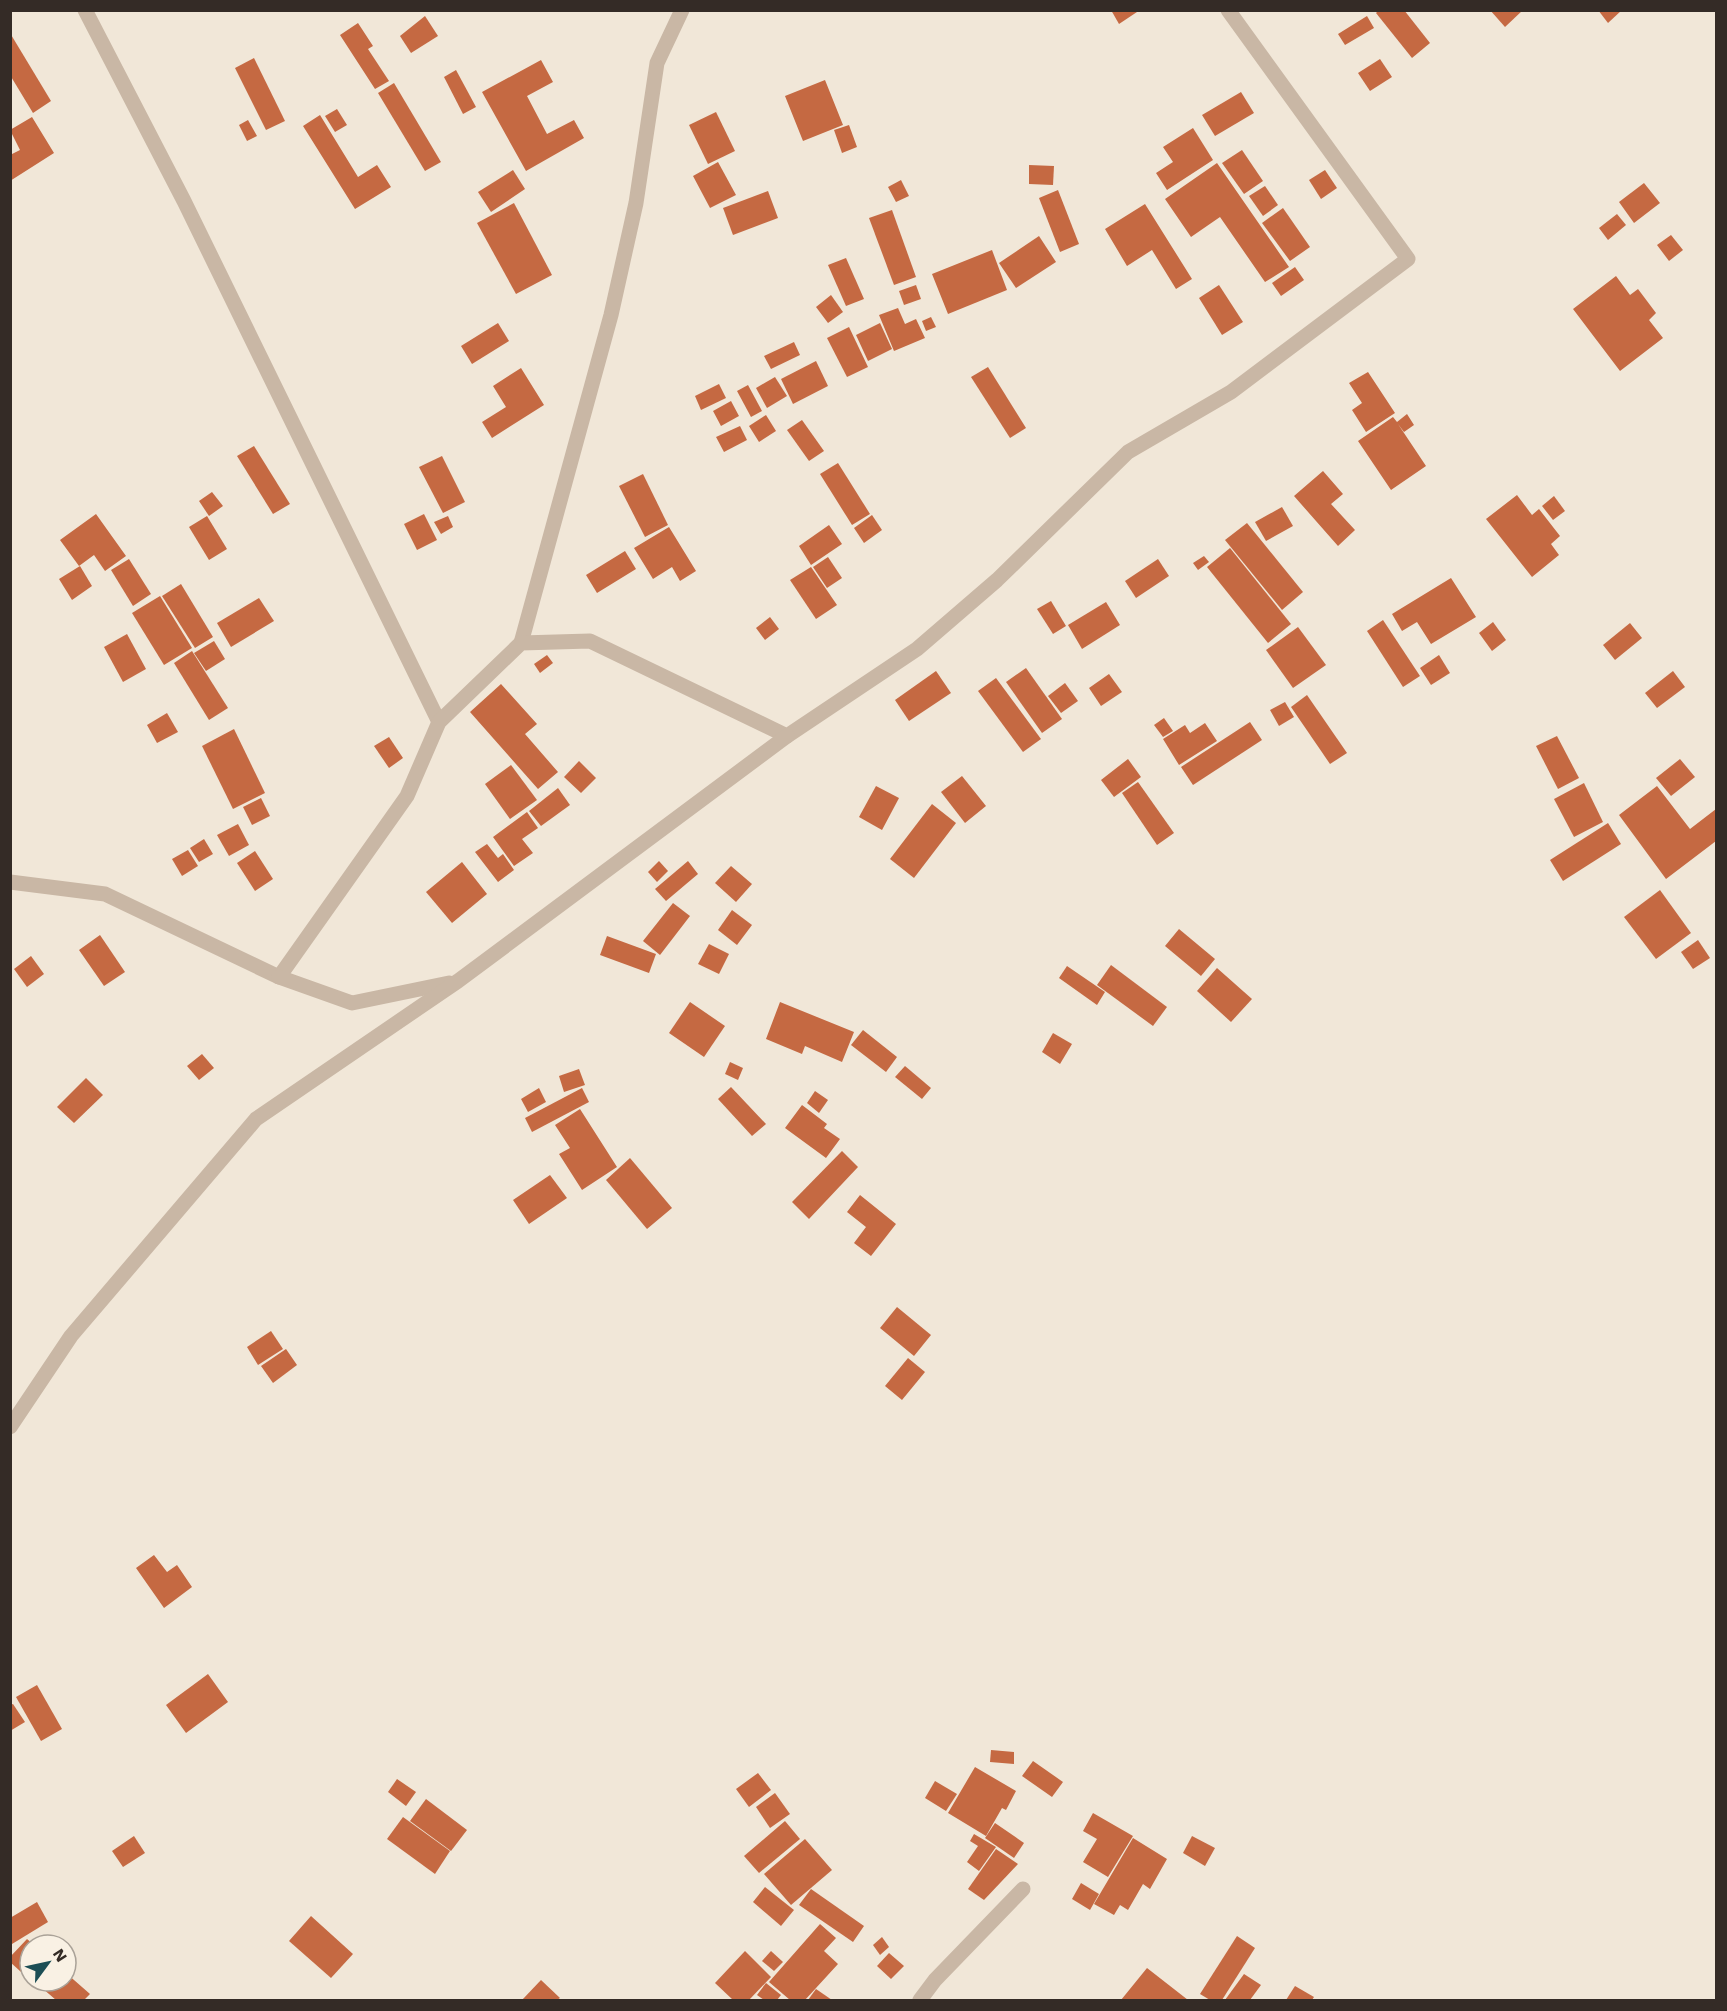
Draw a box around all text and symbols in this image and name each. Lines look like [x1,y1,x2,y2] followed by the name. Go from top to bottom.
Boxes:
[18,1933,78,1993] north arrow
[49,1945,71,1965] text: N

